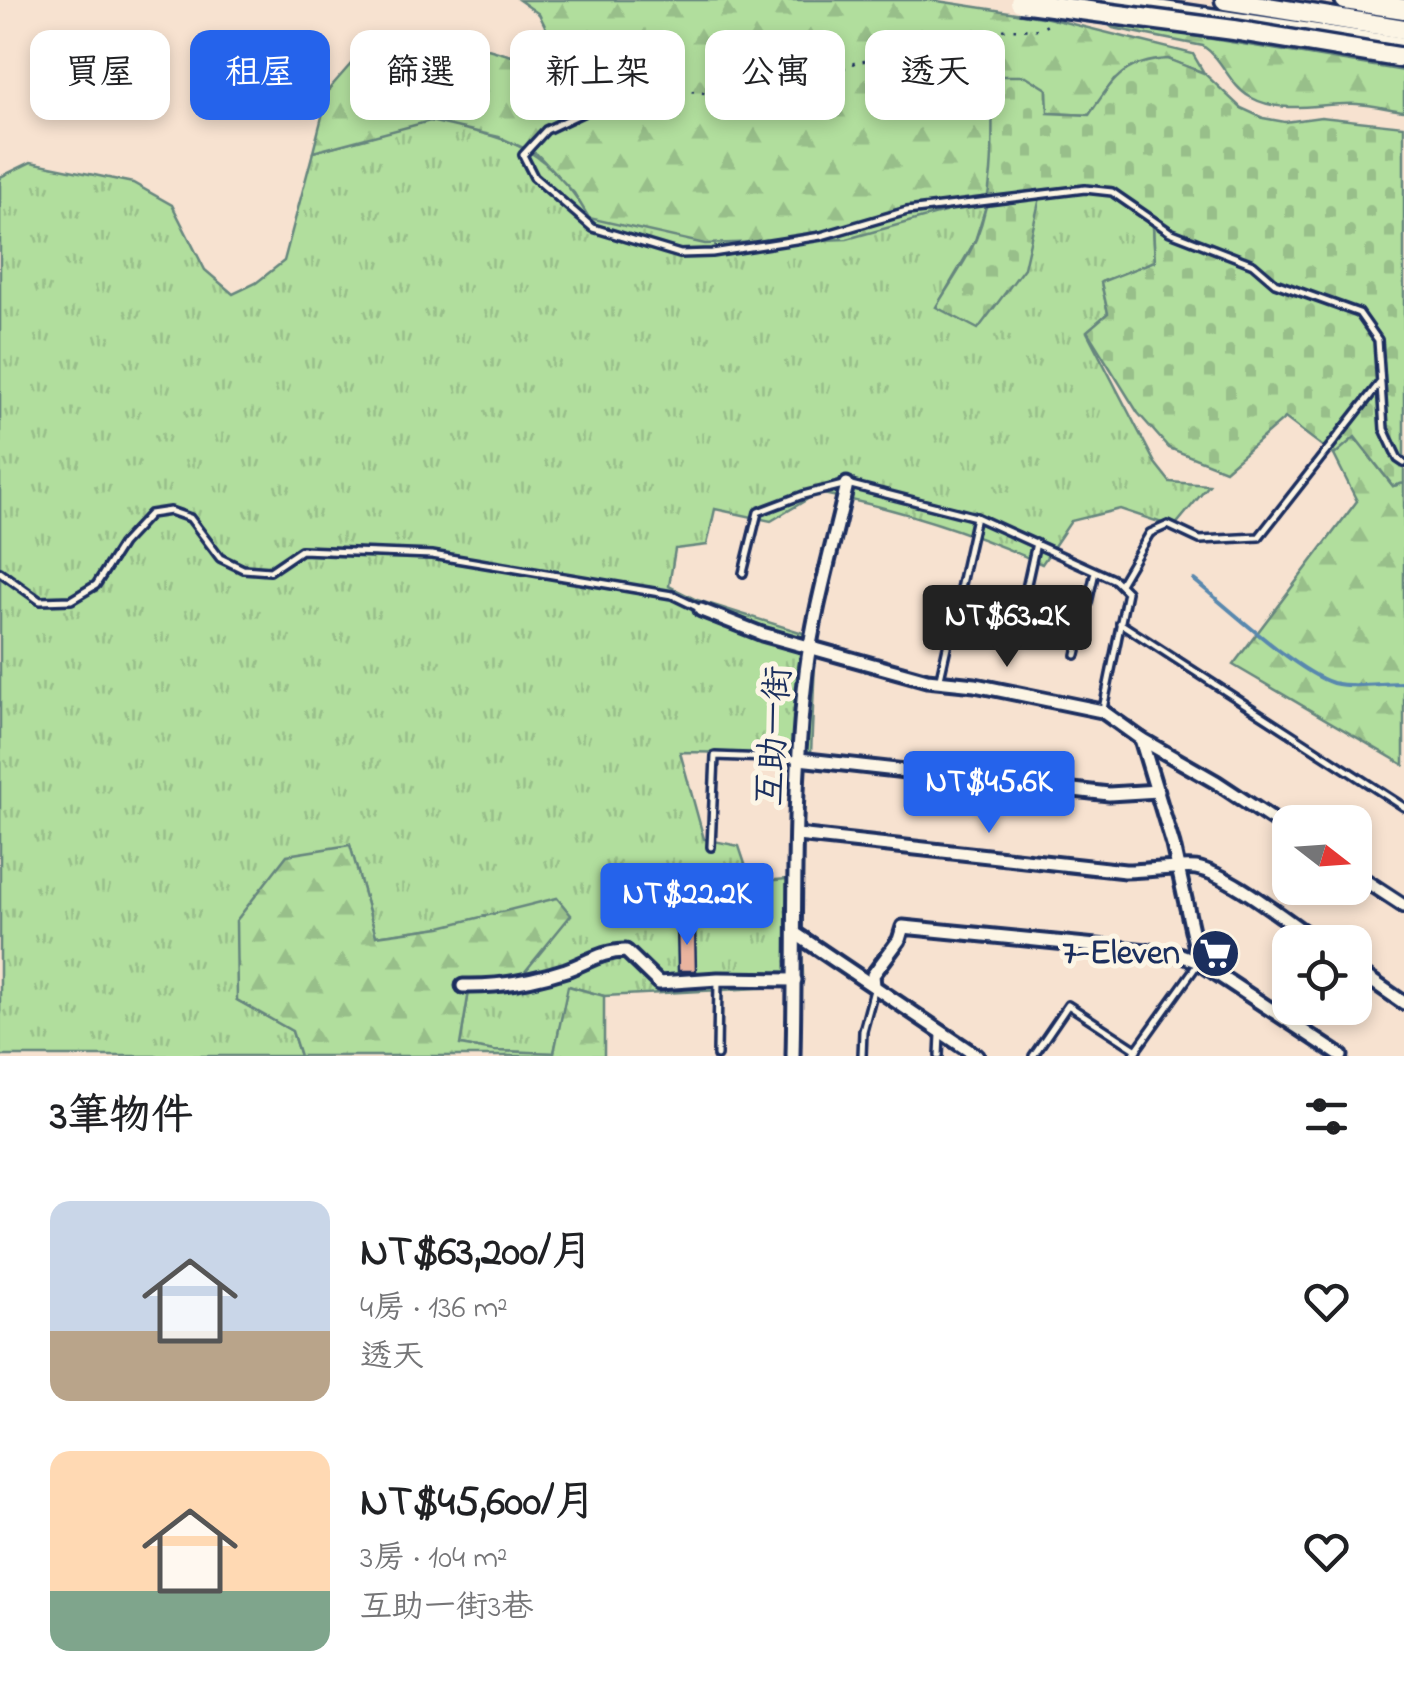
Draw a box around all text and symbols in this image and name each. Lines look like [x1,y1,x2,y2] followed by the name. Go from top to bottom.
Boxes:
[30,30,170,120] chip: 買屋
[190,30,330,120] chip: 租屋
[350,30,490,120] chip: 篩選
[510,30,685,120] chip: 新上架
[705,30,845,120] chip: 公寓
[865,30,1005,120] chip: 透天
[904,585,1110,670] pin: NT$63.2K
[945,594,1069,641] text: NT$63.2K
[746,664,806,808] street label: 互助一街
[886,751,1092,836] pin: NT$45.6K
[926,760,1052,807] text: NT$45.6K
[1272,805,1372,905] north arrow
[1272,805,1372,1025] map controls
[584,863,790,948] pin: NT$22.2K
[622,872,752,919] text: NT$22.2K
[1272,925,1372,1025] button: locate
[1189,928,1241,980] supermarket icon: 7-Eleven
[1062,929,1180,980] place label: 7-Eleven
[50,1087,193,1148] text: 3筆物件
[1299,1089,1354,1144] icon: filters
[360,1223,593,1284] text: NT$63,200/月
[130,1241,250,1361] icon: home
[1299,1274,1354,1329] icon: heart
[360,1286,508,1333] text: 4房 · 136 m²
[360,1335,424,1382] text: 透天
[360,1473,596,1534] text: NT$45,600/月
[130,1491,250,1611] icon: home
[1299,1524,1354,1579] icon: heart
[360,1536,508,1583] text: 3房 · 104 m²
[360,1585,533,1632] text: 互助一街3巷

